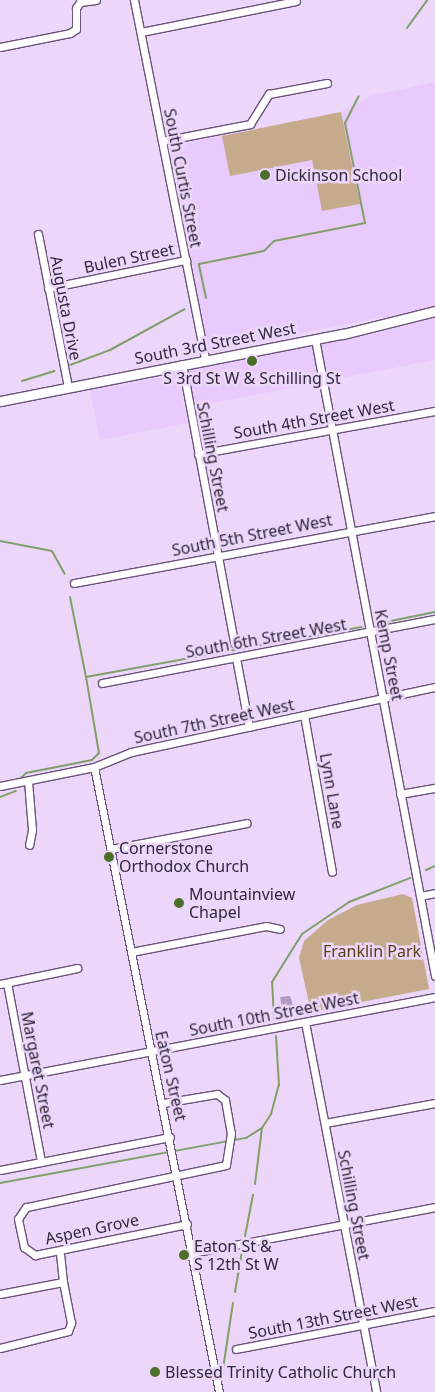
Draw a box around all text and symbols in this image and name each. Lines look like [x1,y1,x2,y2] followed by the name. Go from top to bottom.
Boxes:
[160,107,206,249] street label: South Curtis Street
[275,165,402,185] place label: Dickinson School
[259,169,271,181] marker: Dickinson School
[82,239,176,277] street label: Bulen Street
[46,254,86,362] street label: Augusta Drive
[133,318,297,368] street label: South 3rd Street West
[246,355,258,367] marker: S 3rd St W & Schilling St
[163,368,341,388] place label: S 3rd St W & Schilling St
[232,395,396,443] street label: South 4th Street West
[193,400,233,514] street label: Schilling Street
[170,510,334,560] street label: South 5th Street West
[371,608,407,702] street label: Kemp Street
[184,614,348,662] street label: South 6th Street West
[132,695,296,747] street label: South 7th Street West
[316,752,348,830] street label: Lynn Lane
[119,838,249,876] place label: Cornerstone Orthodox Church
[103,851,115,863] marker: Cornerstone Orthodox Church
[189,884,295,922] place label: Mountainview Chapel
[173,897,185,909] marker: Mountainview Chapel
[323,941,421,961] park label: Franklin Park
[188,988,360,1040] street label: South 10th Street West
[17,1010,59,1130] street label: Margaret Street
[151,1029,191,1123] street label: Eaton Street
[334,1148,374,1262] street label: Schilling Street
[43,1210,141,1248] street label: Aspen Grove
[194,1236,279,1274] place label: Eaton St & S 12th St W
[178,1249,190,1261] marker: Eaton St & S 12th St W
[247,1291,419,1343] street label: South 13th Street West
[165,1362,396,1382] place label: Blessed Trinity Catholic Church
[149,1366,161,1378] marker: Blessed Trinity Catholic Church

